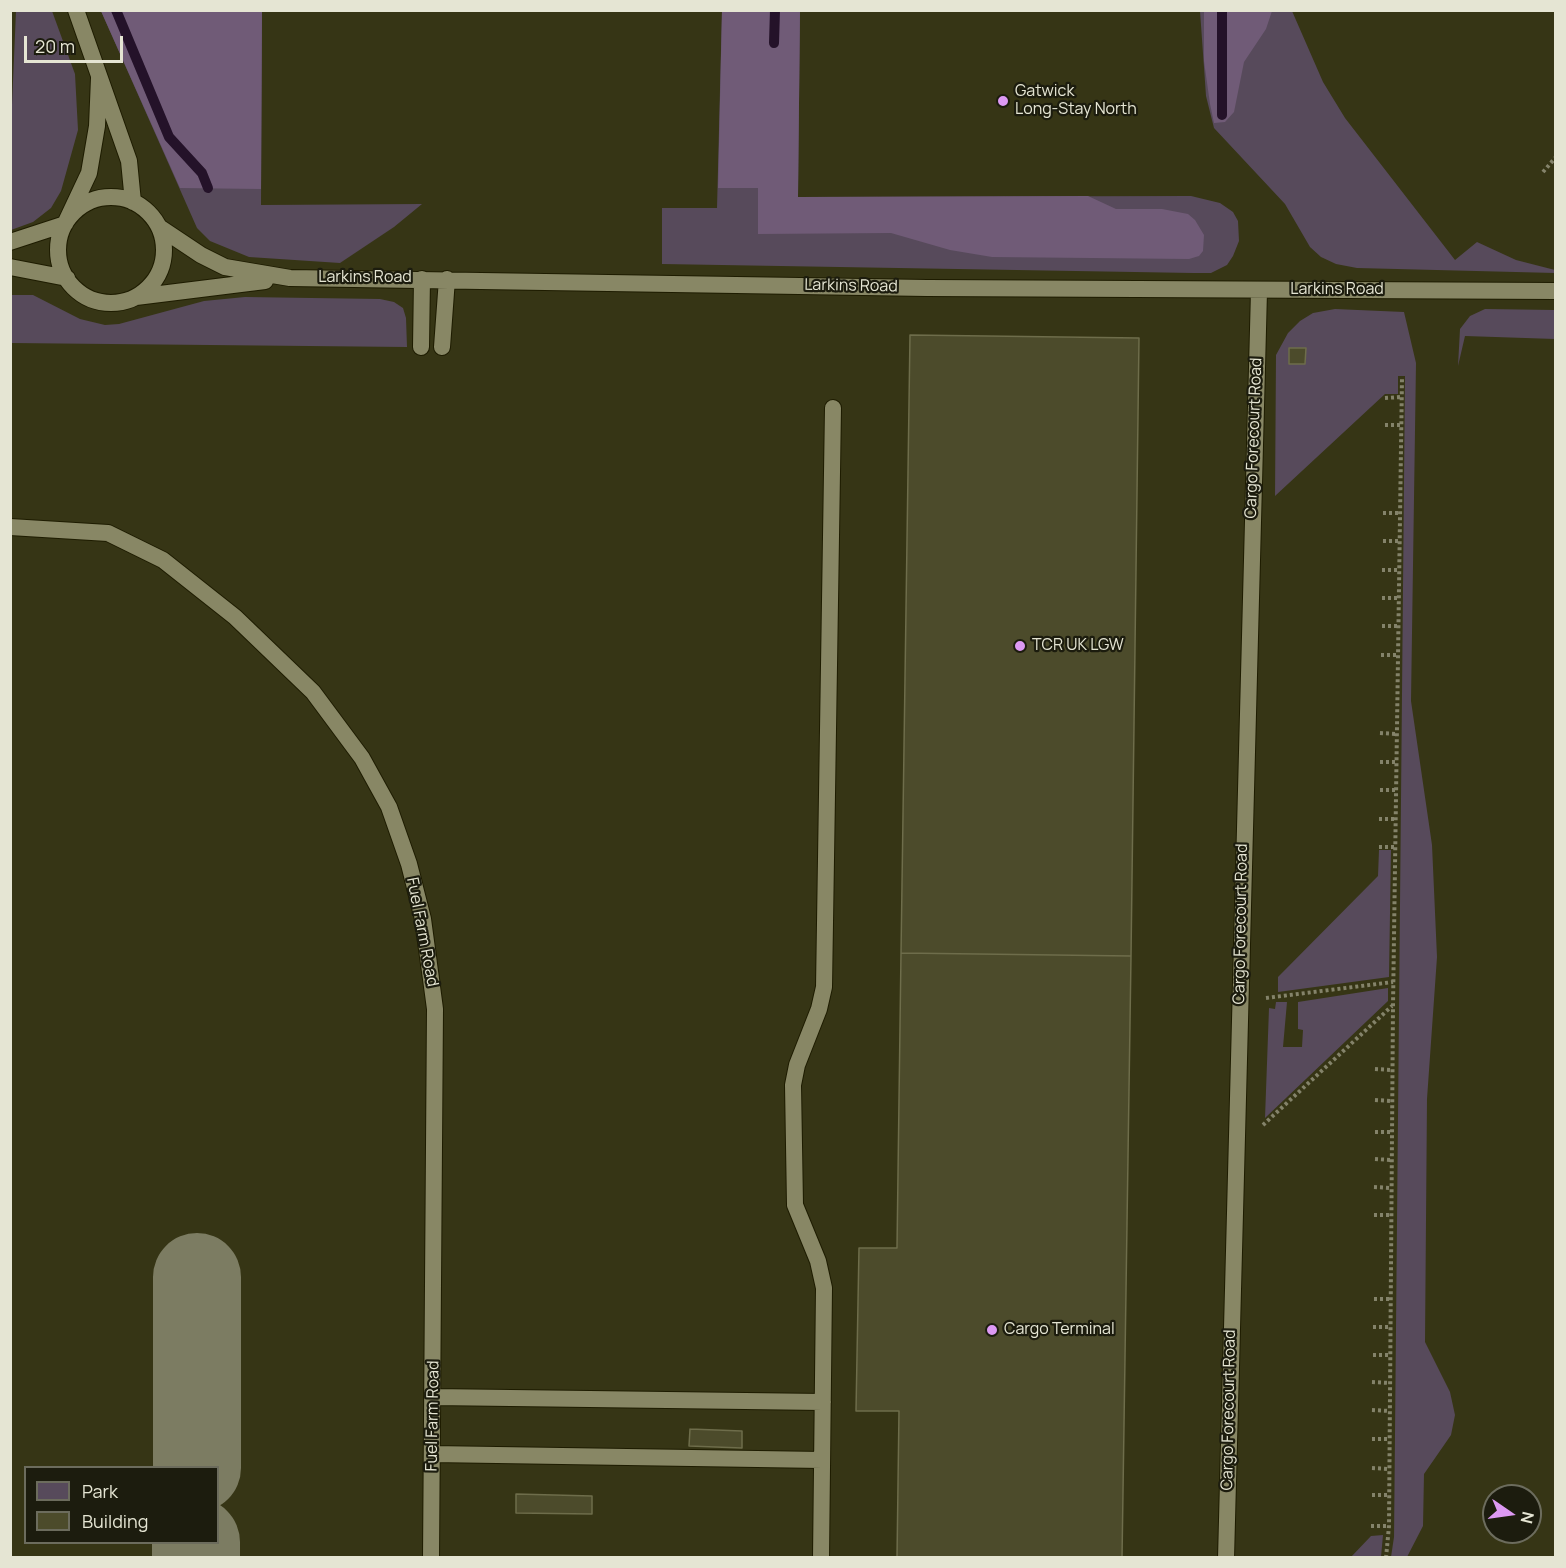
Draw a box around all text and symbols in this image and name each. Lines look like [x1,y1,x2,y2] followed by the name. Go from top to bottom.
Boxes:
[27,24,126,62] scale bar
[35,34,75,58] text: 20 m
[1015,82,1137,120] place label: Gatwick Long-Stay North
[996,94,1010,108] marker: Gatwick Long-Stay North
[318,268,412,288] street label: Larkins Road
[804,276,898,296] street label: Larkins Road
[1290,280,1384,300] street label: Larkins Road
[1242,357,1266,519] street label: Cargo Forecourt Road
[1032,636,1124,656] place label: TCR UK LGW
[1013,639,1027,653] marker: TCR UK LGW
[1230,843,1252,1005] street label: Cargo Forecourt Road
[402,876,442,988] street label: Fuel Farm Road
[1004,1320,1115,1340] place label: Cargo Terminal
[985,1323,999,1337] marker: Cargo Terminal
[1218,1329,1240,1491] street label: Cargo Forecourt Road
[422,1360,444,1472] street label: Fuel Farm Road
[24,1466,219,1544] legend
[82,1479,118,1503] text: Park
[1482,1484,1542,1544] north arrow
[82,1509,148,1533] text: Building
[1516,1510,1540,1526] text: N

